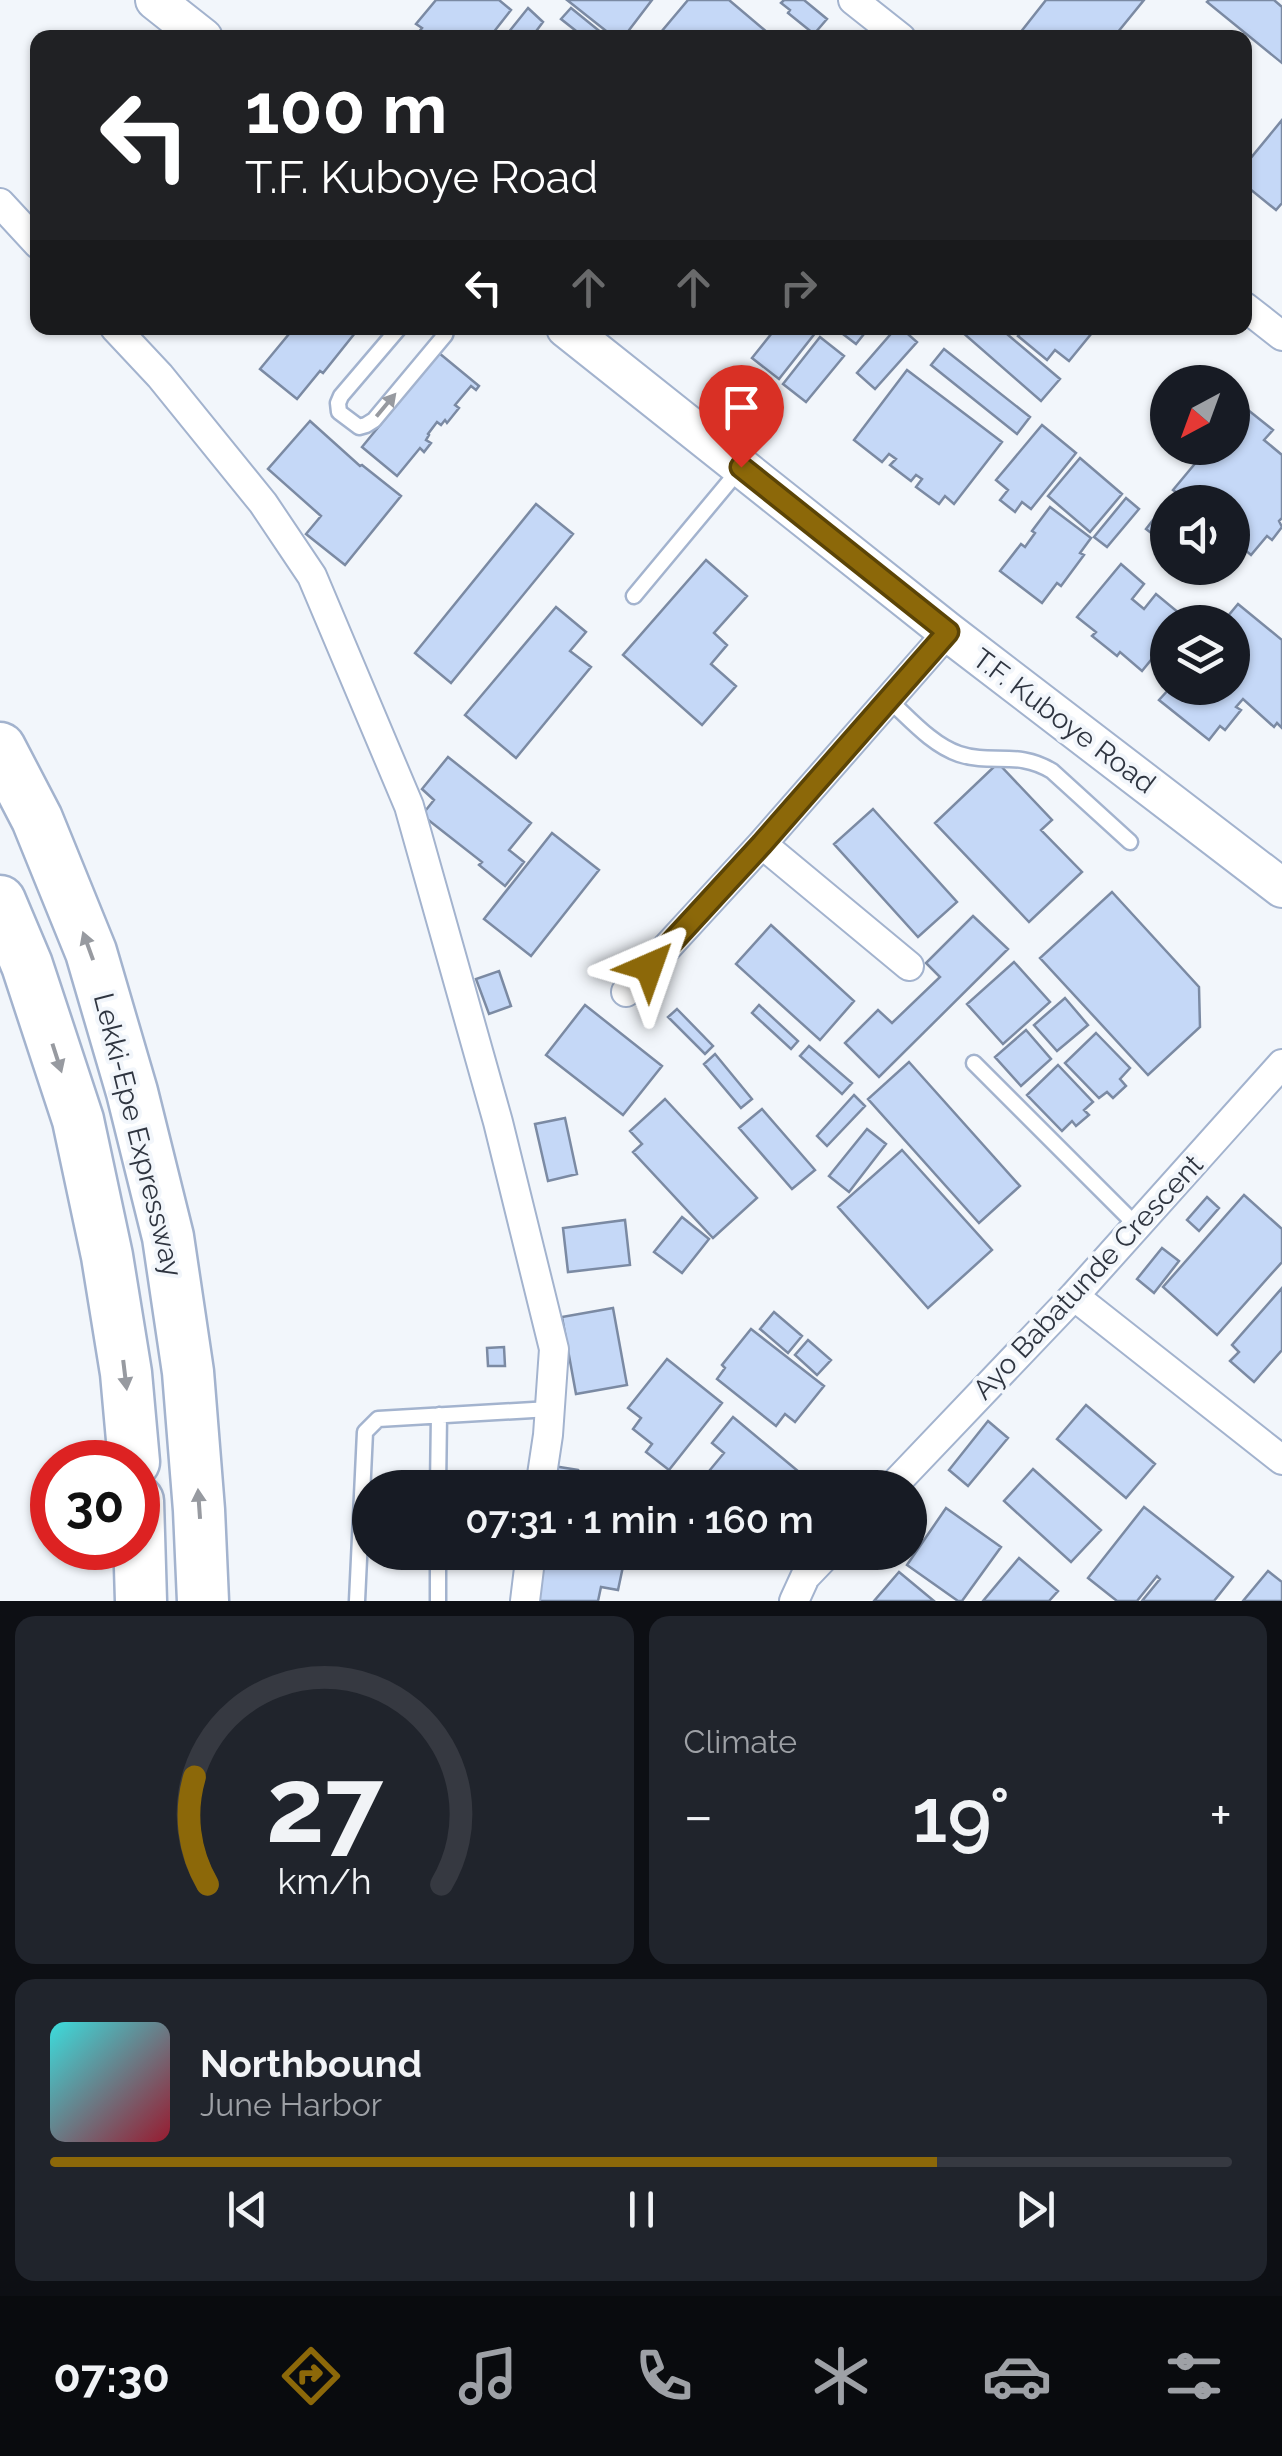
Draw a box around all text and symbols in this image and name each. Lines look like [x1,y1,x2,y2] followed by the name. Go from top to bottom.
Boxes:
[245,67,448,149] text: 100 m
[80,70,210,200] icon: left
[245,151,598,204] text: T.F. Kuboye Road
[456,260,511,315] icon: left
[561,260,616,315] icon: ahead
[666,260,721,315] icon: ahead
[771,260,826,315] icon: right
[699,365,784,468] pin
[1150,365,1250,465] north arrow
[1150,365,1250,705] map controls
[714,380,769,435] icon: arrive
[375,393,397,418] one-way arrow
[1150,485,1250,585] button: sound
[1150,605,1250,705] button: layers
[966,642,1162,800] street label: T.F. Kuboye Road
[597,915,701,1019] position arrow
[80,931,95,961] one-way arrow
[87,990,189,1280] street label: Lekki-Epe Expressway
[51,1044,66,1074] one-way arrow
[966,1148,1210,1406] street label: Ayo Babatunde Crescent
[118,1360,134,1392] one-way arrow
[30,1440,160,1570] speed limit sign: 30
[191,1487,207,1519] one-way arrow
[465,1497,814,1542] text: 07:31 · 1 min · 160 m
[684,1723,797,1760] text: Climate
[266,1744,383,1866] text: 27
[912,1771,1010,1860] text: 19°
[684,1783,713,1848] text: −
[1209,1783,1232,1848] text: +
[277,1860,371,1902] text: km/h
[200,2041,422,2086] text: Northbound
[200,2086,382,2123] text: June Harbor
[220,2182,275,2237] icon: previous
[614,2182,669,2237] icon: pause
[1008,2182,1063,2237] icon: next
[276,2341,346,2411] icon: directions
[453,2341,523,2411] icon: music
[629,2341,699,2411] icon: phone
[806,2341,876,2411] icon: climate
[982,2341,1052,2411] icon: car
[1159,2341,1229,2411] icon: filters
[53,2350,170,2403] text: 07:30

